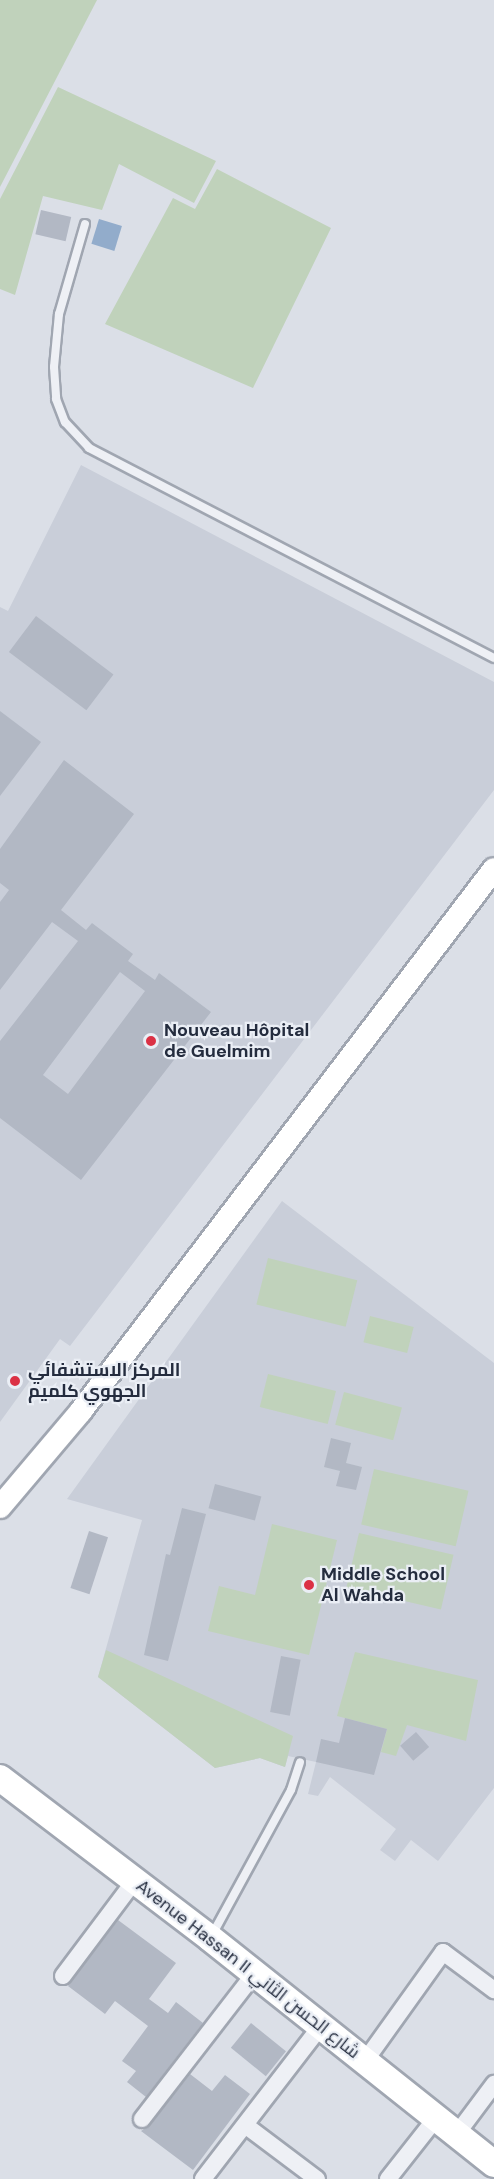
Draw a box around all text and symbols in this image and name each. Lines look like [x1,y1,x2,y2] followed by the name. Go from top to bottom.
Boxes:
[164,1020,309,1062] place label: Nouveau Hôpital de Guelmim
[142,1032,160,1050] marker: Nouveau Hôpital de Guelmim
[28,1360,180,1402] place label: المركز الاستشفائي الجهوي كلميم
[6,1372,24,1390] marker: المركز الاستشفائي الجهوي كلميم
[321,1564,445,1606] place label: Middle School Al Wahda
[302,1578,316,1592] marker: Middle School Al Wahda
[132,1875,364,2063] street label: Avenue Hassan II شارع الحسن الثاني

